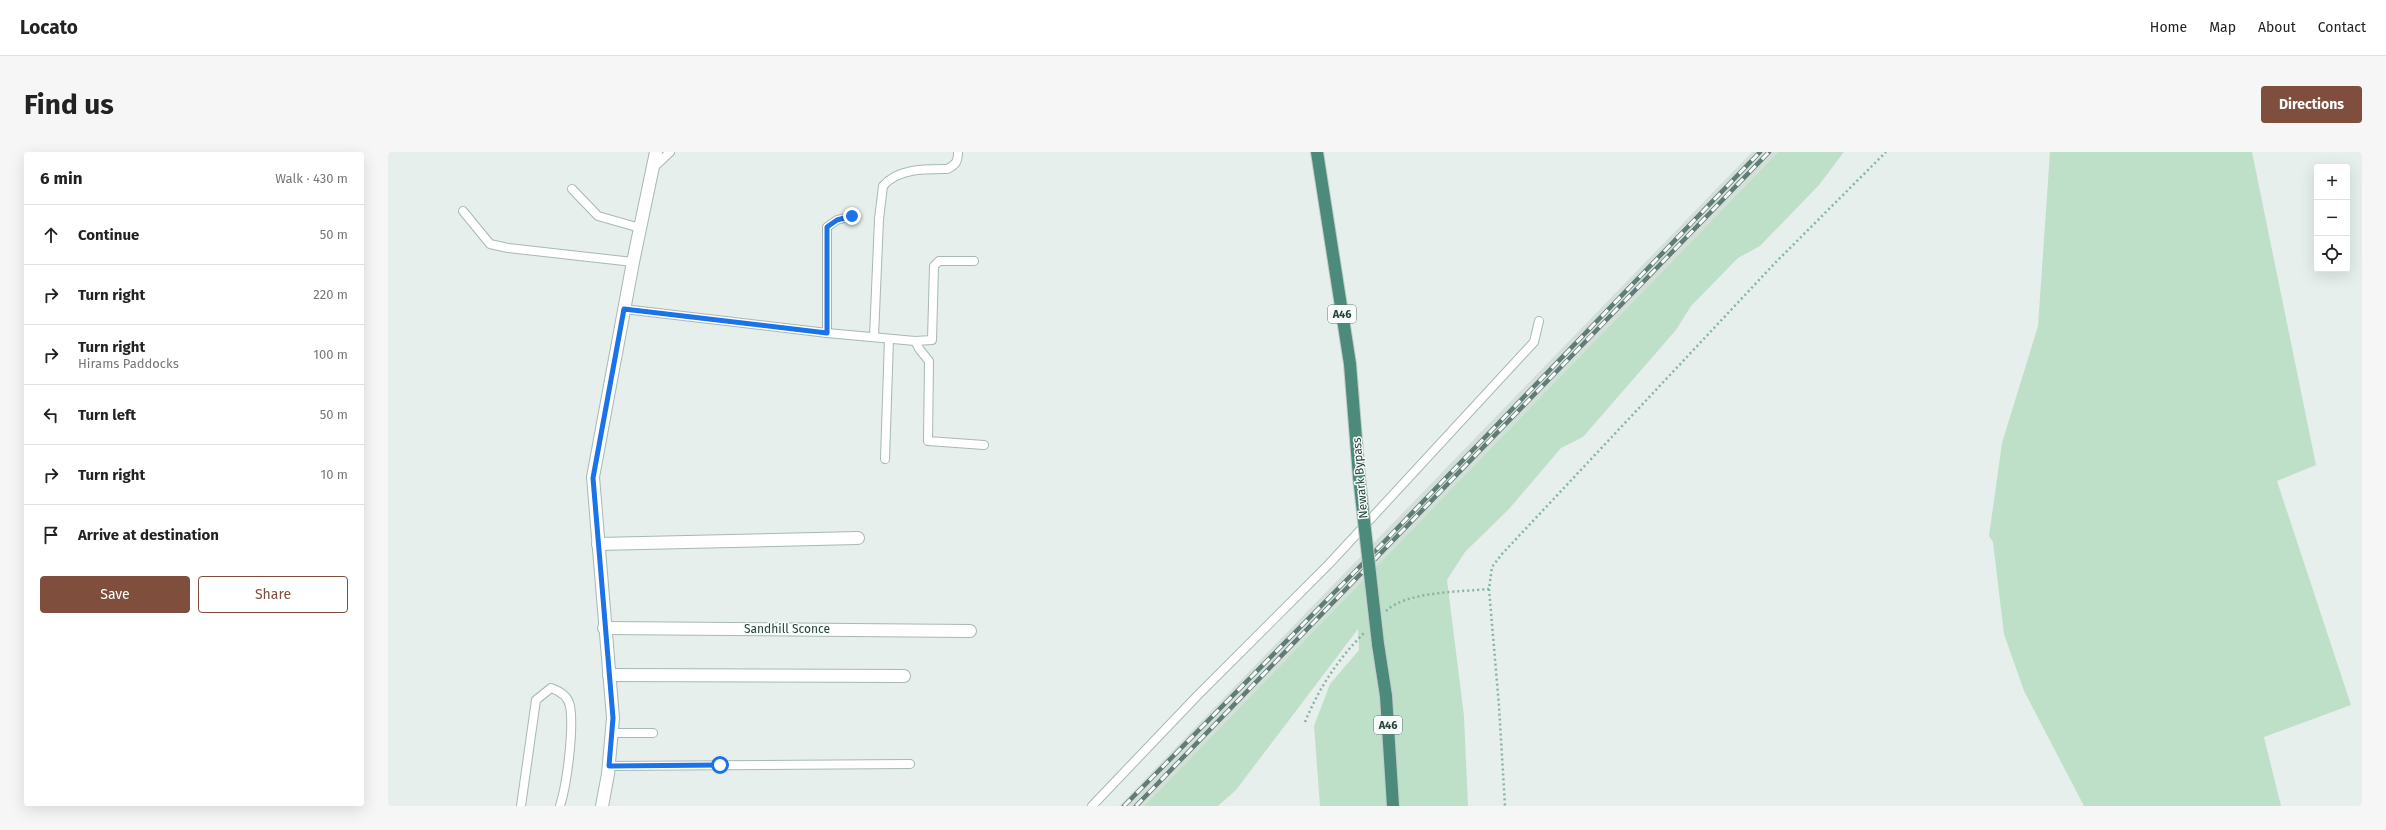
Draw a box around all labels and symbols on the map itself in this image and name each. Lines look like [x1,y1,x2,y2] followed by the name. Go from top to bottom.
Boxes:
[843,207,861,225] route end
[1328,305,1356,323] road number: A46
[1349,436,1371,519] street label: Newark Bypass
[744,622,830,636] street label: Sandhill Sconce
[1374,716,1402,734] road number: A46
[711,756,729,774] route start

